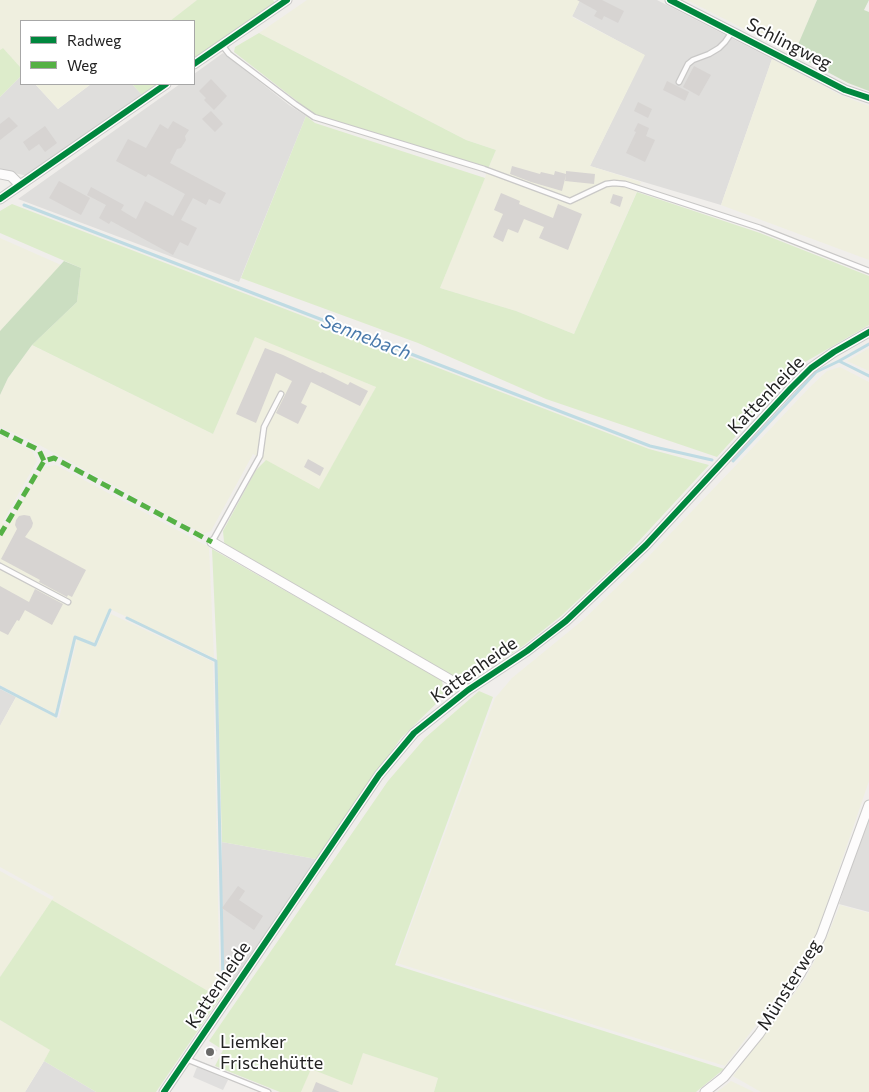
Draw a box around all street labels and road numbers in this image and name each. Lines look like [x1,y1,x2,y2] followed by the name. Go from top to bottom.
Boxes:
[743,13,835,75] street label: Schlingweg
[723,351,809,439] street label: Kattenheide
[427,632,521,708] street label: Kattenheide
[753,936,825,1034] street label: Münsterweg
[181,937,255,1033] street label: Kattenheide

